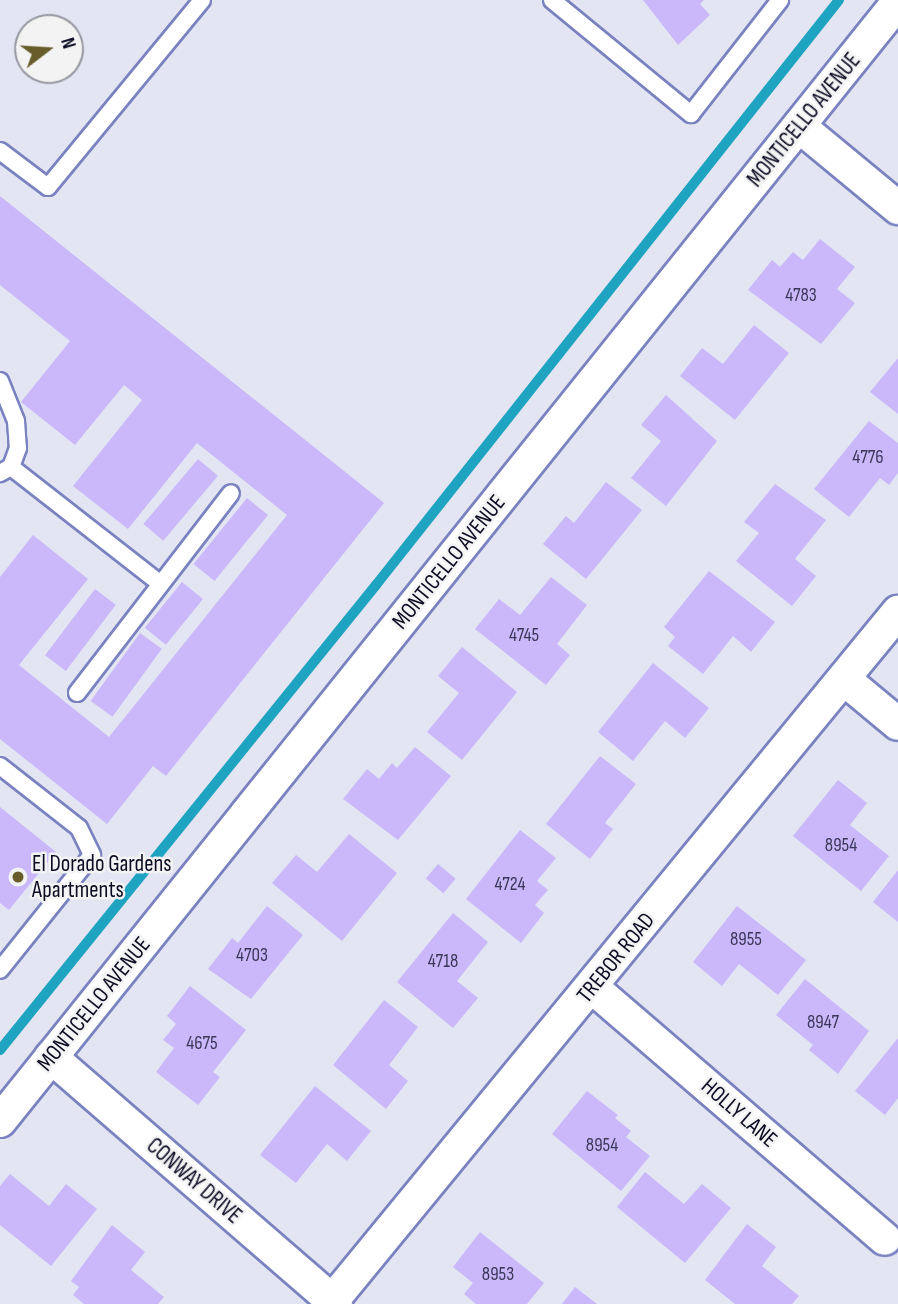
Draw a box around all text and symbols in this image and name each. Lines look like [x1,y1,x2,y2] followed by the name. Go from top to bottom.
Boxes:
[14,14,84,84] north arrow
[55,35,80,52] text: N
[741,47,867,193] street label: MONTICELLO AVENUE
[785,285,817,307] house number: 4783
[852,447,884,469] house number: 4776
[386,489,512,635] street label: MONTICELLO AVENUE
[509,625,539,647] house number: 4745
[825,835,857,857] house number: 8954
[32,850,172,904] place label: El Dorado Gardens Apartments
[10,869,26,885] marker: El Dorado Gardens Apartments
[494,874,526,896] house number: 4724
[571,907,661,1009] street label: TREBOR ROAD
[730,929,762,951] house number: 8955
[31,931,157,1077] street label: MONTICELLO AVENUE
[236,945,268,967] house number: 4703
[428,951,458,973] house number: 4718
[807,1012,839,1034] house number: 8947
[186,1033,218,1055] house number: 4675
[695,1073,783,1153] street label: HOLLY LANE
[141,1132,247,1230] street label: CONWAY DRIVE
[586,1135,618,1157] house number: 8954
[482,1264,514,1286] house number: 8953

